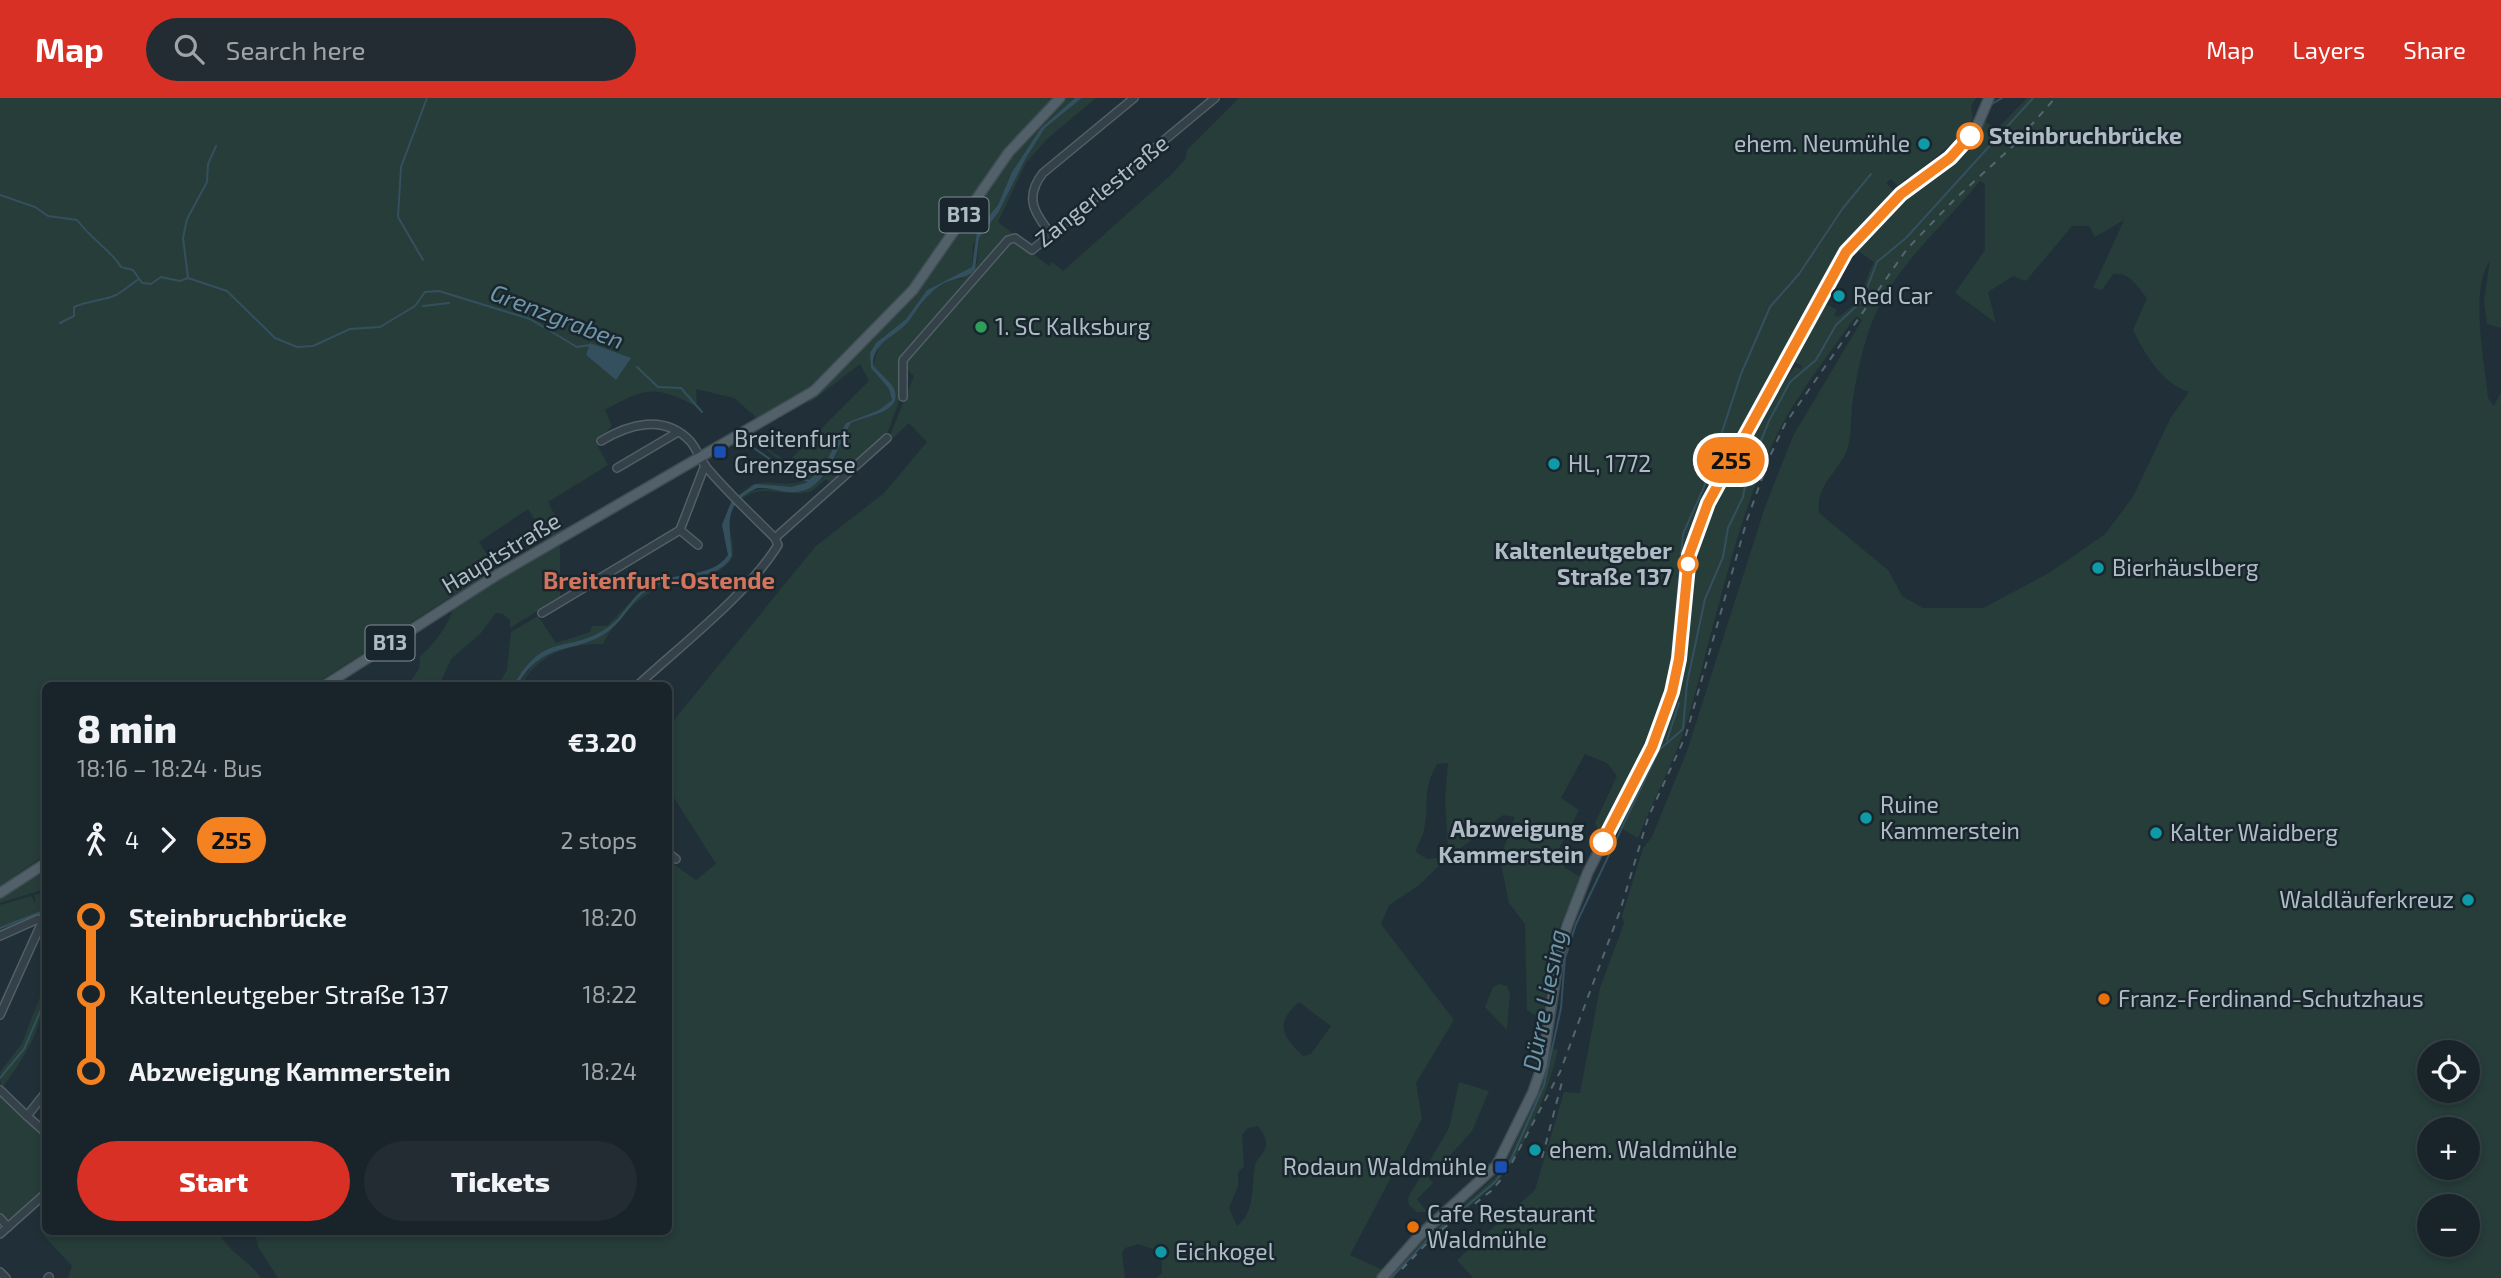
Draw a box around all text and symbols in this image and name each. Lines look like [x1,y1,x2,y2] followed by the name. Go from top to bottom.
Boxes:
[146,18,636,81] search box
[35,29,104,69] text: Map
[170,30,208,68] icon: search
[226,34,365,65] text: Search here
[2206,35,2254,64] text: Map
[2292,35,2365,64] text: Layers
[2403,35,2466,64] text: Share
[1989,121,2182,149] place label: Steinbruchbrücke
[1957,123,1983,149] marker: Steinbruchbrücke
[1029,128,1173,252] street label: Zangerlestraße
[1734,129,1910,157] place label: ehem. Neumühle
[1916,136,1932,152] marker: ehem. Neumühle
[940,198,988,232] road number: B13
[487,277,628,354] water label: Grenzgraben
[1853,281,1933,309] place label: Red Car
[1831,288,1847,304] marker: Red Car
[995,312,1150,340] place label: 1. SC Kalksburg
[973,319,989,335] marker: 1. SC Kalksburg
[734,424,856,478] place label: Breitenfurt Grenzgasse
[1691,437,1771,483] line badge: 255
[712,444,728,460] marker: Breitenfurt Grenzgasse
[1711,445,1751,474] text: 255
[1568,449,1651,477] place label: HL, 1772
[1546,456,1562,472] marker: HL, 1772
[436,506,565,598] street label: Hauptstraße
[1495,536,1672,590] place label: Kaltenleutgeber Straße 137
[2112,553,2259,581] place label: Bierhäuslberg
[1678,554,1698,574] marker: Kaltenleutgeber Straße 137
[2090,560,2106,576] marker: Bierhäuslberg
[543,565,775,594] district label: Breitenfurt-Ostende
[366,626,414,660] road number: B13
[77,705,177,751] text: 8 min
[568,726,637,757] text: €3.20
[77,754,262,782] text: 18:16 – 18:24 · Bus
[1880,790,2020,844] place label: Ruine Kammerstein
[1858,810,1874,826] marker: Ruine Kammerstein
[1438,814,1585,868] place label: Abzweigung Kammerstein
[2170,818,2338,846] place label: Kalter Waidberg
[77,821,115,859] icon: walk
[149,821,187,859] icon: forward
[211,825,252,854] text: 255
[2148,825,2164,841] marker: Kalter Waidberg
[125,826,139,854] text: 4
[560,826,637,854] text: 2 stops
[1590,829,1616,855] marker: Abzweigung Kammerstein
[2279,885,2454,913] place label: Waldläuferkreuz
[2460,892,2476,908] marker: Waldläuferkreuz
[129,901,347,932] text: Steinbruchbrücke
[582,903,637,931] text: 18:20
[1516,927,1571,1073] water label: Dürre Liesing
[129,978,449,1009] text: Kaltenleutgeber Straße 137
[583,980,637,1008] text: 18:22
[2118,984,2424,1012] place label: Franz-Ferdinand-Schutzhaus
[2096,991,2112,1007] marker: Franz-Ferdinand-Schutzhaus
[2417,1040,2480,1257] map controls
[2417,1040,2480,1103] button: locate
[129,1055,451,1086] text: Abzweigung Kammerstein
[581,1057,637,1085] text: 18:24
[2417,1117,2480,1180] button: +
[1549,1135,1737,1163] place label: ehem. Waldmühle
[77,1141,350,1221] button: Start
[364,1141,637,1221] button: Tickets
[1527,1142,1543,1158] marker: ehem. Waldmühle
[1283,1152,1487,1180] place label: Rodaun Waldmühle
[1493,1159,1509,1175] marker: Rodaun Waldmühle
[2417,1194,2480,1257] button: −
[1427,1199,1596,1253] place label: Cafe Restaurant Waldmühle
[1405,1219,1421,1235] marker: Cafe Restaurant Waldmühle
[1175,1237,1275,1265] place label: Eichkogel
[1153,1244,1169,1260] marker: Eichkogel

